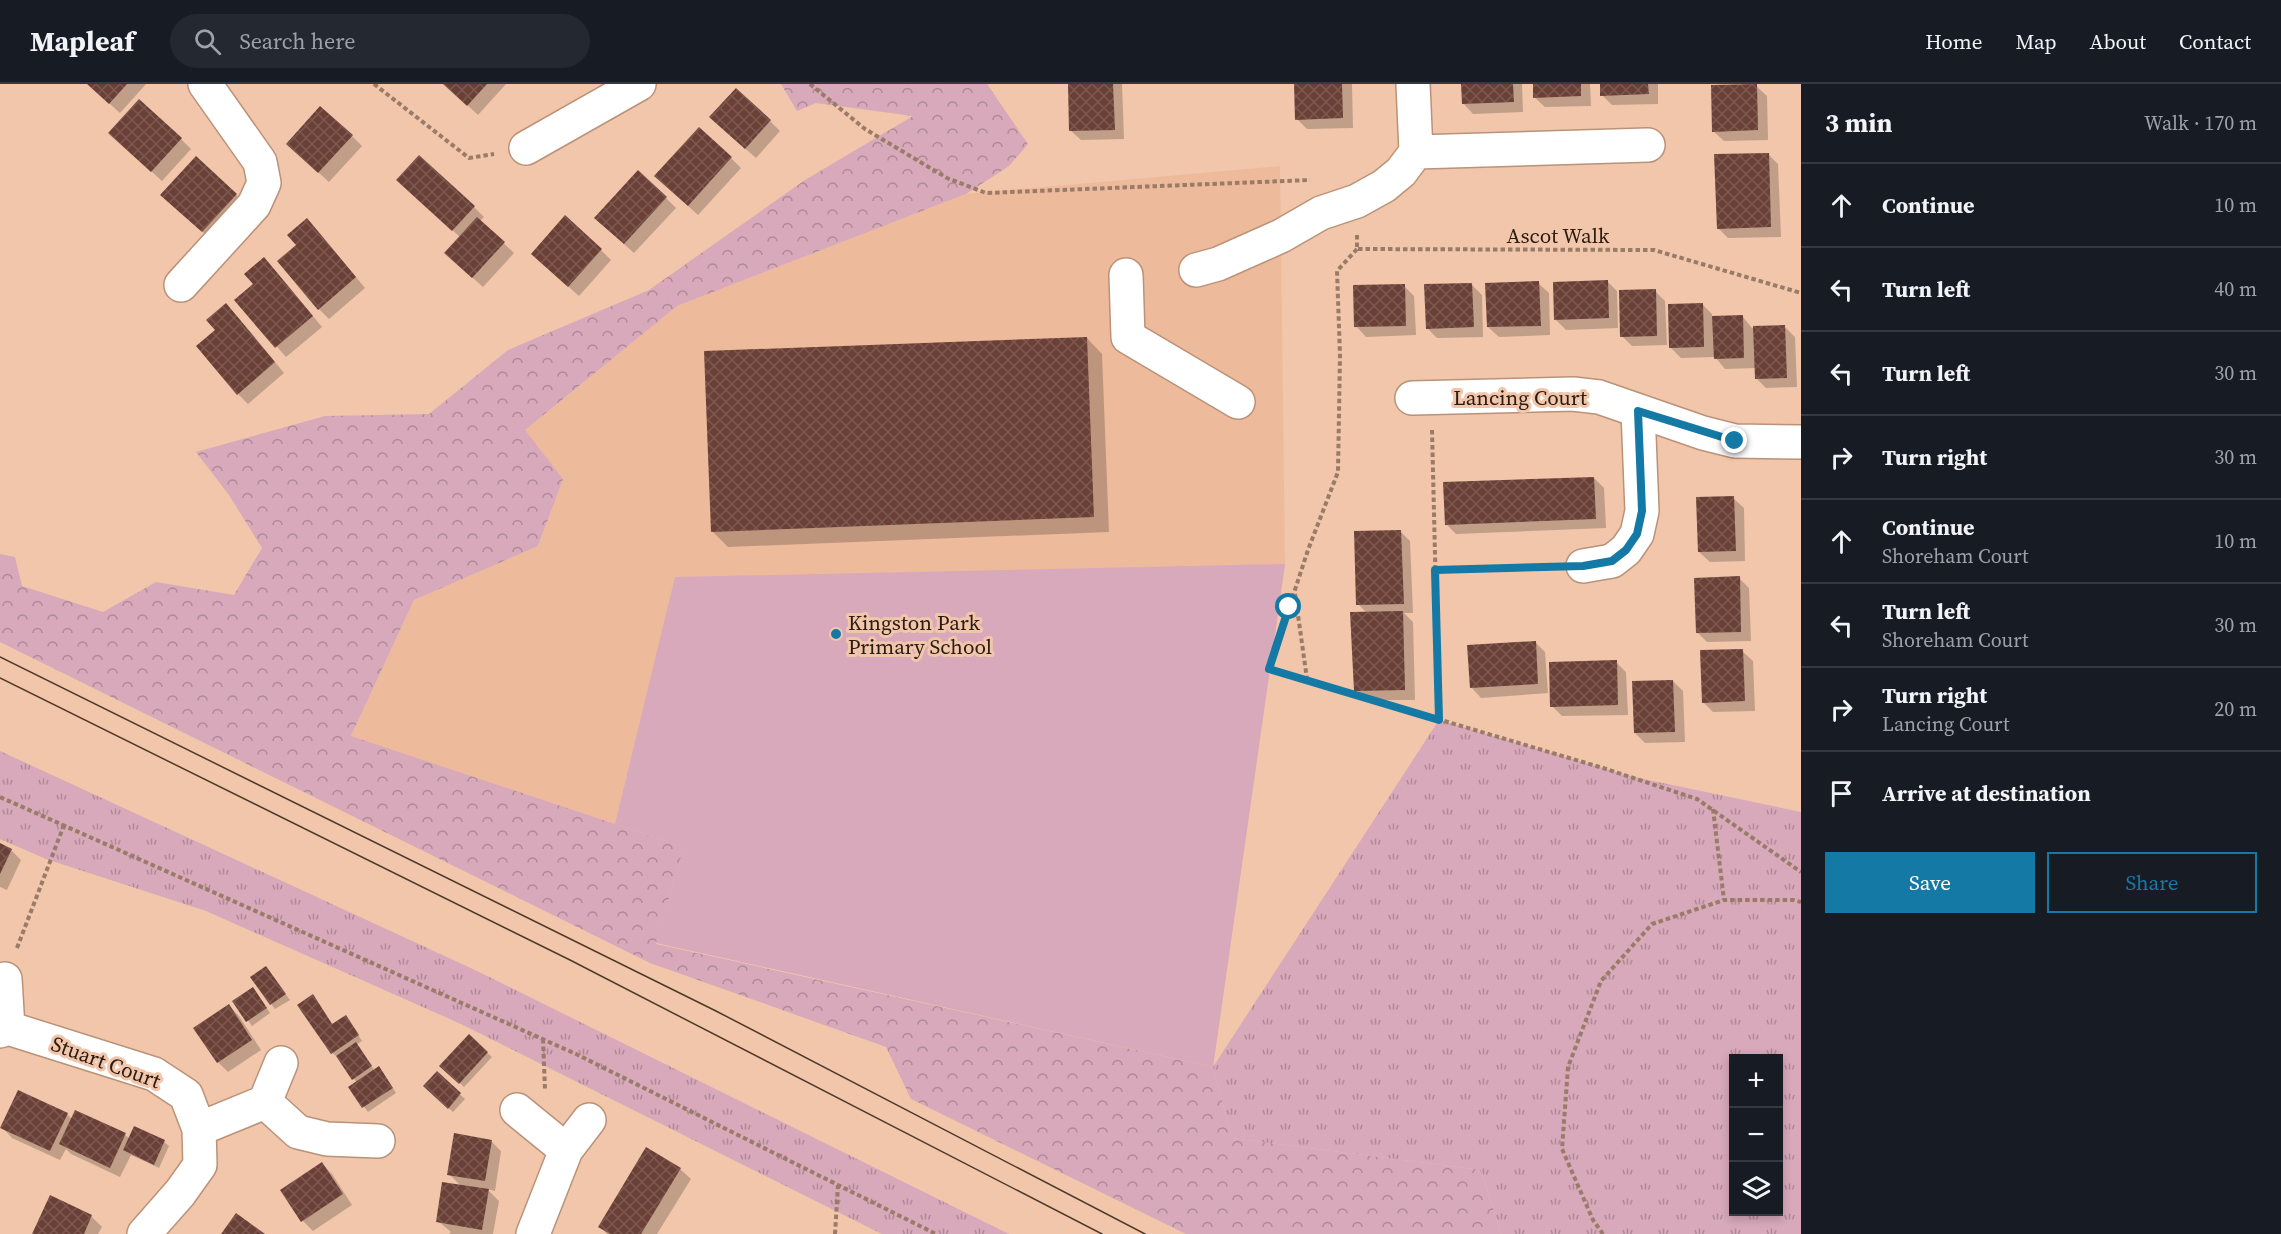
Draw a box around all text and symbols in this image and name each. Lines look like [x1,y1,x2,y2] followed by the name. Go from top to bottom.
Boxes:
[170,14,590,68] search box
[30,22,134,60] text: Mapleaf
[191,25,224,58] icon: search
[239,26,355,56] text: Search here
[1925,27,1983,56] text: Home
[2016,27,2057,56] text: Map
[2090,27,2146,56] text: About
[2179,27,2251,56] text: Contact
[1825,105,1892,141] text: 3 min
[2144,109,2257,137] text: Walk · 170 m
[1825,189,1858,222] icon: ahead
[1882,190,1975,220] text: Continue
[2214,191,2257,219] text: 10 m
[1507,221,1610,250] street label: Ascot Walk
[1825,273,1858,306] icon: left
[1882,274,1970,304] text: Turn left
[2214,275,2257,303] text: 40 m
[1825,357,1858,390] icon: left
[1882,358,1970,388] text: Turn left
[2214,359,2257,387] text: 30 m
[1453,383,1587,412] street label: Lancing Court
[1721,427,1747,453] route end
[1825,441,1858,474] icon: right
[1882,442,1987,472] text: Turn right
[2214,443,2257,471] text: 30 m
[1882,512,1975,542] text: Continue
[1825,525,1858,558] icon: ahead
[2214,527,2257,555] text: 10 m
[1882,542,2028,570] text: Shoreham Court
[1275,593,1301,619] route start
[1882,596,1970,626] text: Turn left
[848,608,992,661] place label: Kingston Park Primary School
[1825,609,1858,642] icon: left
[2214,611,2257,639] text: 30 m
[1882,626,2028,654] text: Shoreham Court
[829,627,843,641] marker: Kingston Park Primary School
[1882,680,1987,710] text: Turn right
[1825,693,1858,726] icon: right
[2214,695,2257,723] text: 20 m
[1882,710,2009,738] text: Lancing Court
[1825,777,1858,810] icon: arrive
[1882,778,2091,808] text: Arrive at destination
[1825,852,2035,913] button: Save
[2047,852,2257,913] button: Share
[47,1029,165,1095] street label: Stuart Court
[1729,1054,1783,1216] map controls
[1729,1054,1783,1108] button: +
[1729,1108,1783,1162] button: −
[1729,1162,1783,1216] button: layers

